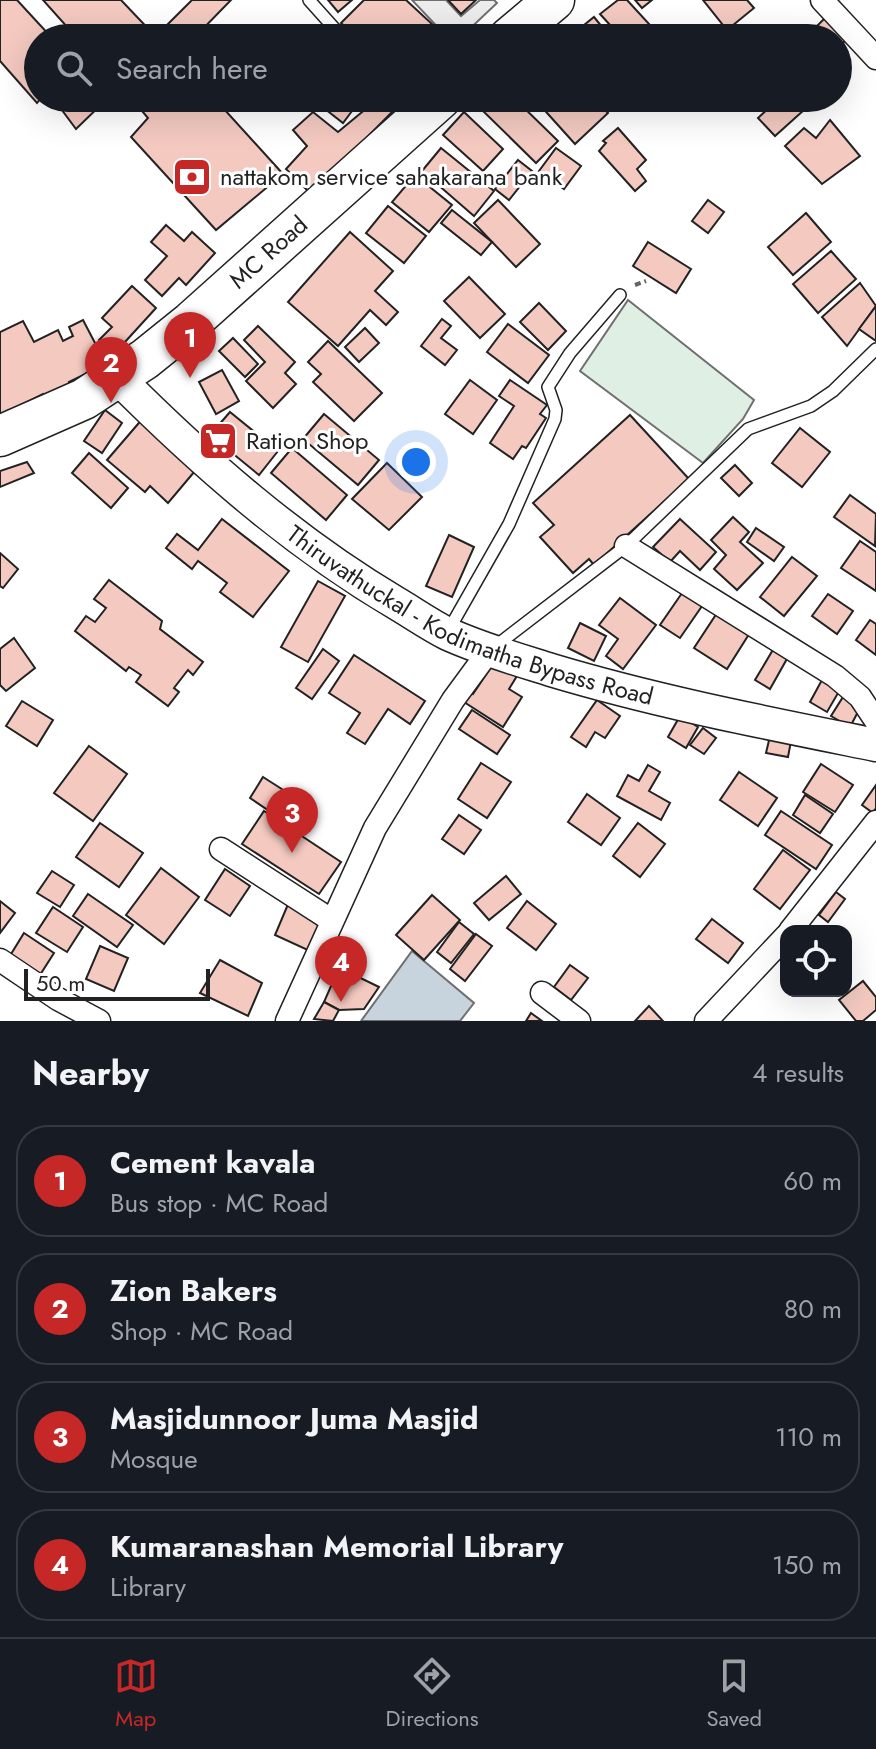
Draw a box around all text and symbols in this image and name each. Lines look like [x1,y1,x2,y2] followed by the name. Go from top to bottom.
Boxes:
[24,24,852,112] search box
[52,46,96,90] icon: search
[116,47,268,90] text: Search here
[171,156,213,198] bank icon: nattakom service sahakarana bank
[220,159,563,194] place label: nattakom service sahakarana bank
[221,207,315,297] street label: MC Road
[164,312,216,378] pin: 1
[85,337,137,403] pin: 2
[197,420,239,462] supermarket icon: Ration Shop
[246,423,368,458] place label: Ration Shop
[396,442,436,482] your location
[280,517,657,714] street label: Thiruvathuckal - Kodimatha Bypass Road
[266,787,318,853] pin: 3
[780,925,852,997] map controls
[780,925,852,997] button: locate
[315,936,367,1002] pin: 4
[24,965,210,1001] scale bar
[36,967,85,999] text: 50 m
[32,1049,149,1098] text: Nearby
[752,1054,844,1092] text: 4 results
[110,1141,315,1184] text: Cement kavala
[53,1162,67,1200] text: 1
[783,1162,842,1200] text: 60 m
[110,1184,328,1222] text: Bus stop · MC Road
[110,1269,277,1312] text: Zion Bakers
[51,1290,69,1328] text: 2
[784,1290,842,1328] text: 80 m
[110,1312,293,1350] text: Shop · MC Road
[110,1397,478,1440] text: Masjidunnoor Juma Masjid
[52,1418,68,1456] text: 3
[775,1418,842,1456] text: 110 m
[110,1440,198,1478] text: Mosque
[110,1525,563,1568] text: Kumaranashan Memorial Library
[51,1546,69,1584] text: 4
[772,1546,842,1584] text: 150 m
[110,1568,186,1606] text: Library
[114,1654,158,1734] tab: Map
[386,1654,479,1734] tab: Directions
[706,1654,762,1734] tab: Saved

